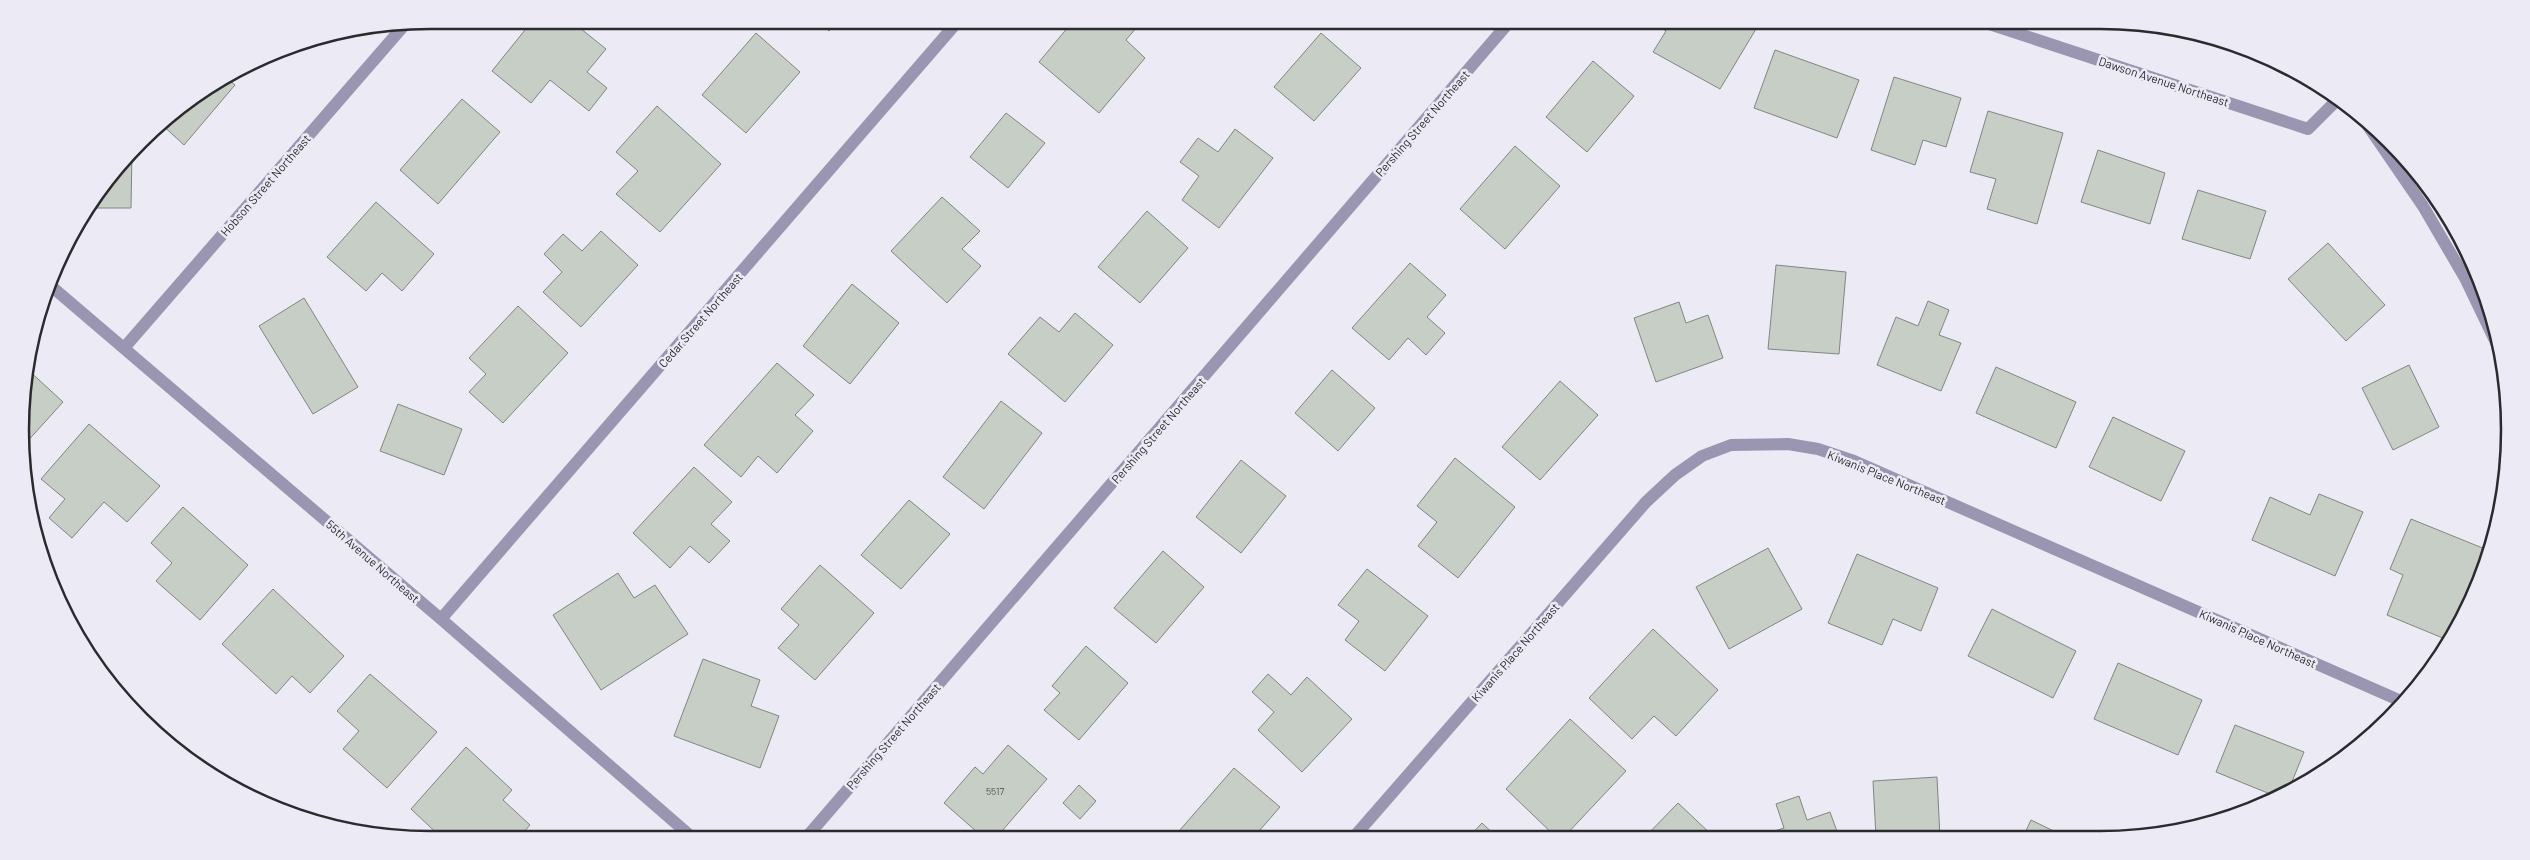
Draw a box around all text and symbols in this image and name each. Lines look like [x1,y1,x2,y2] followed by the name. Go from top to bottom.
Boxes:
[2097,53,2231,109] street label: Dawson Avenue Northeast
[1372,67,1472,179] street label: Pershing Street Northeast
[217,131,313,239] street label: Hobson Street Northeast
[655,270,745,370] street label: Cedar Street Northeast
[1108,374,1208,486] street label: Pershing Street Northeast
[1826,447,1948,507] street label: Kiwanis Place Northeast
[324,517,422,605] street label: 55th Avenue Northeast
[1468,600,1562,704] street label: Kiwanis Place Northeast
[2197,606,2319,670] street label: Kiwanis Place Northeast
[843,680,943,792] street label: Pershing Street Northeast
[986,785,1004,797] house number: 5517

